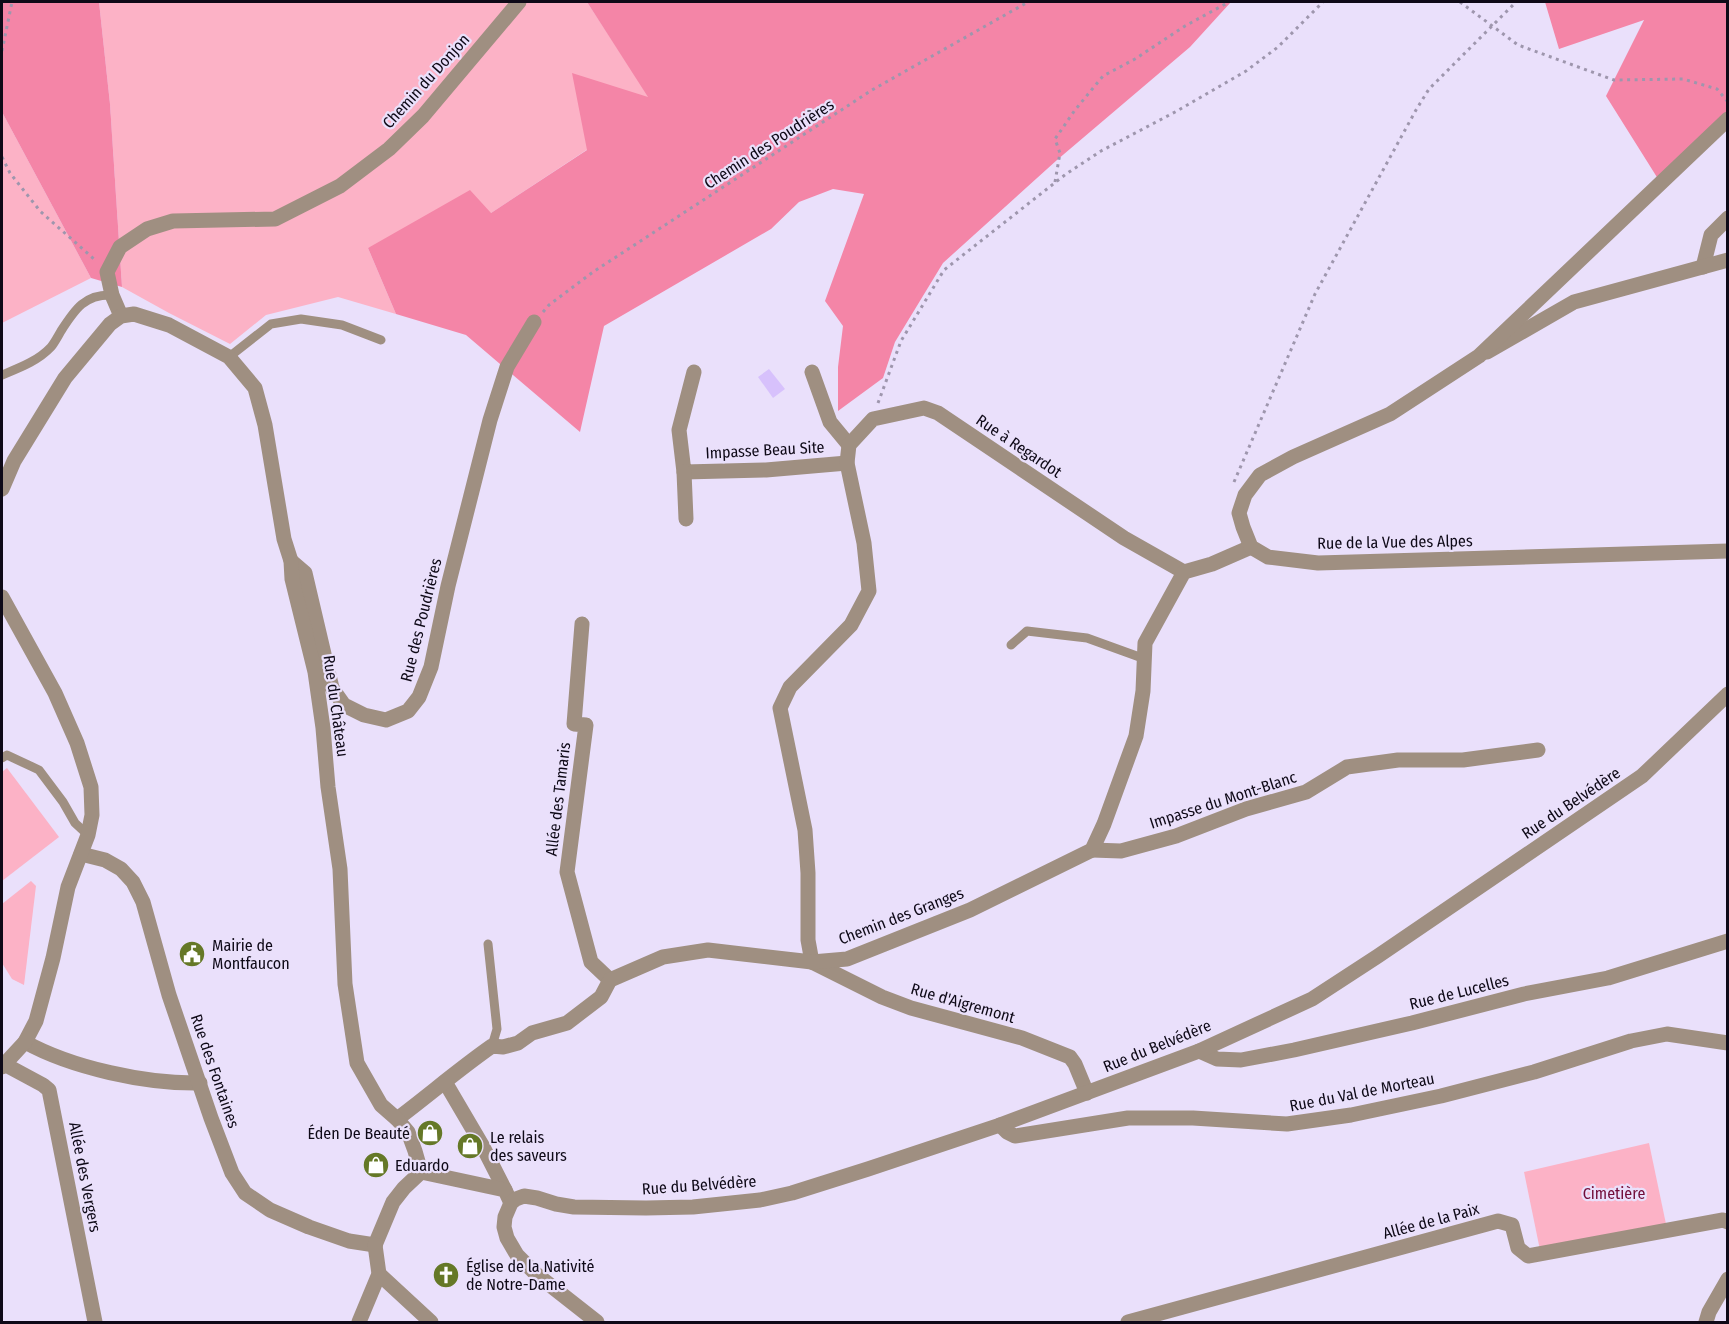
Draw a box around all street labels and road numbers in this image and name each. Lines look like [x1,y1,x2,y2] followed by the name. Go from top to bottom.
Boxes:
[379,30,473,132] street label: Chemin du Donjon
[701,95,837,193] street label: Chemin des Poudrières
[973,410,1066,482] street label: Rue à Regardot
[705,437,825,463] street label: Impasse Beau Site
[1317,531,1473,553] street label: Rue de la Vue des Alpes
[396,556,446,684] street label: Rue des Poudrières
[319,654,353,758] street label: Rue du Château
[542,741,574,857] street label: Allée des Tamaris
[1518,763,1624,843] street label: Rue du Belvédère
[1147,767,1299,833] street label: Impasse du Mont-Blanc
[836,883,966,949] street label: Chemin des Granges
[1407,970,1511,1014] street label: Rue de Lucelles
[909,979,1018,1027] street label: Rue d'Aigremont
[187,1012,243,1131] street label: Rue des Fontaines
[1100,1016,1214,1076] street label: Rue du Belvédère
[1288,1069,1436,1115] street label: Rue du Val de Morteau
[65,1120,105,1234] street label: Allée des Vergers
[641,1172,757,1198] street label: Rue du Belvédère
[1381,1199,1481,1243] street label: Allée de la Paix

